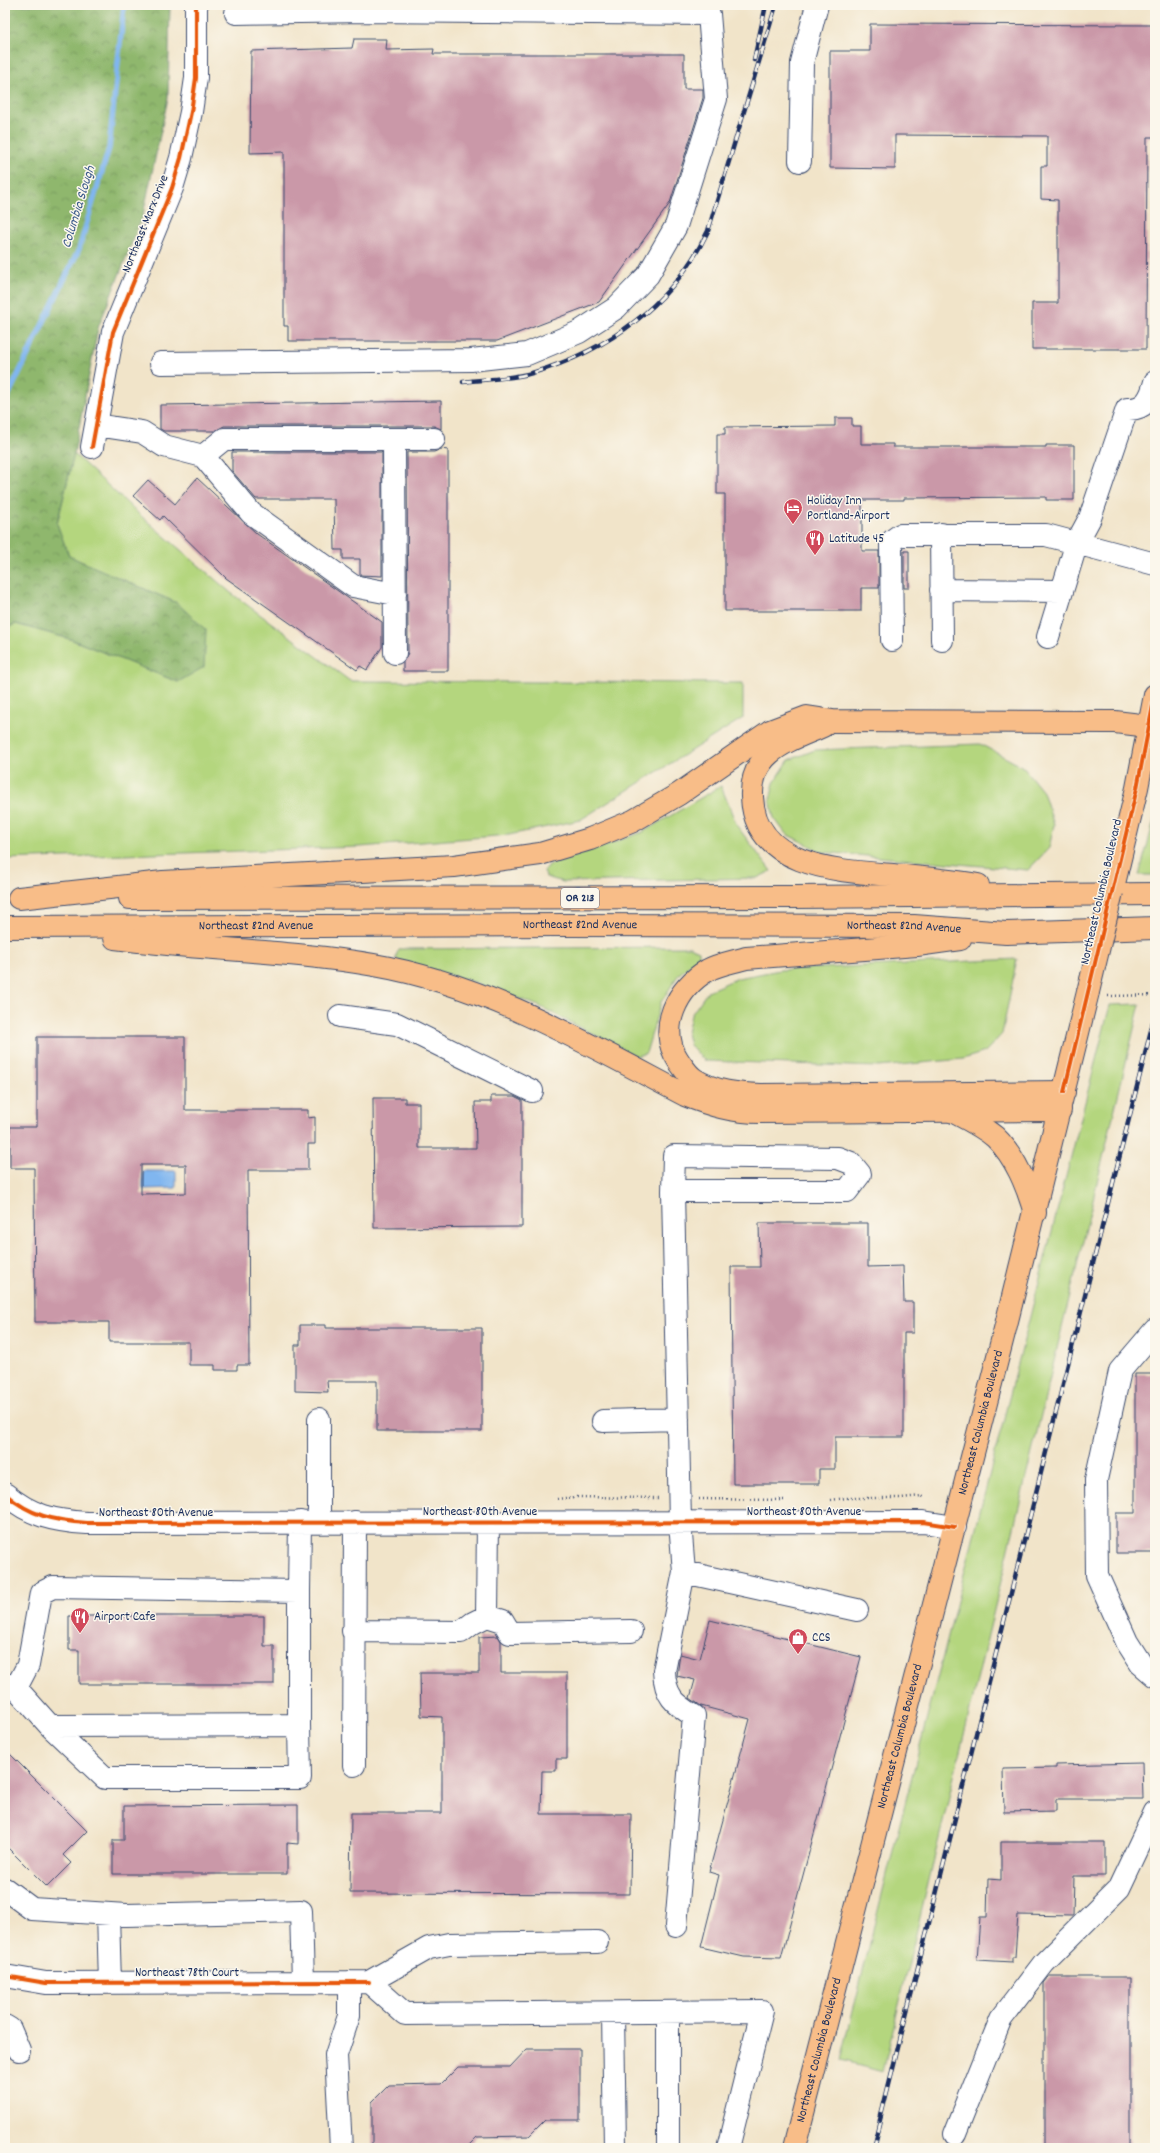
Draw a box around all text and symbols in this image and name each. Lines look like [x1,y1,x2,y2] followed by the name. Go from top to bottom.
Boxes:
[57,163,101,250] water label: Columbia Slough
[118,172,174,276] street label: Northeast Marx Drive
[807,492,890,526] place label: Holiday Inn Portland-Airport
[782,497,804,525] hotel icon: Holiday Inn Portland-Airport
[804,528,826,556] restaurant icon: Latitude 45
[829,530,884,549] place label: Latitude 45
[1076,817,1128,967] street label: Northeast Columbia Boulevard
[561,888,599,908] road number: OR 213
[523,915,638,935] street label: Northeast 82nd Avenue
[199,916,314,936] street label: Northeast 82nd Avenue
[847,916,962,939] street label: Northeast 82nd Avenue
[953,1348,1009,1497] street label: Northeast Columbia Boulevard
[423,1503,537,1522] street label: Northeast 80th Avenue
[747,1503,861,1522] street label: Northeast 80th Avenue
[99,1504,213,1523] street label: Northeast 80th Avenue
[69,1606,91,1634] restaurant icon: Airport Cafe
[94,1608,156,1627] place label: Airport Cafe
[787,1627,809,1655] shop icon: CCS
[812,1629,831,1648] place label: CCS
[872,1662,928,1811] street label: Northeast Columbia Boulevard
[135,1964,239,1983] street label: Northeast 78th Court
[791,1976,847,2125] street label: Northeast Columbia Boulevard

